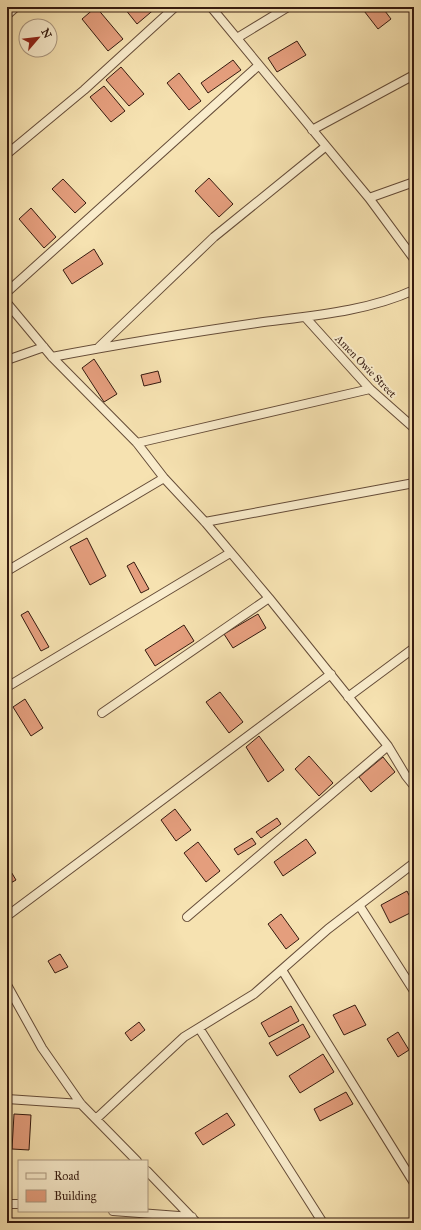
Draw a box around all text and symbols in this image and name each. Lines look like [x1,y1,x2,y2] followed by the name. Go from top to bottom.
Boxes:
[18,18,58,58] north arrow
[38,26,55,41] text: N
[332,331,399,401] street label: Amen Owie Street
[18,1160,148,1212] legend
[54,1169,80,1183] text: Road
[54,1189,97,1204] text: Building

